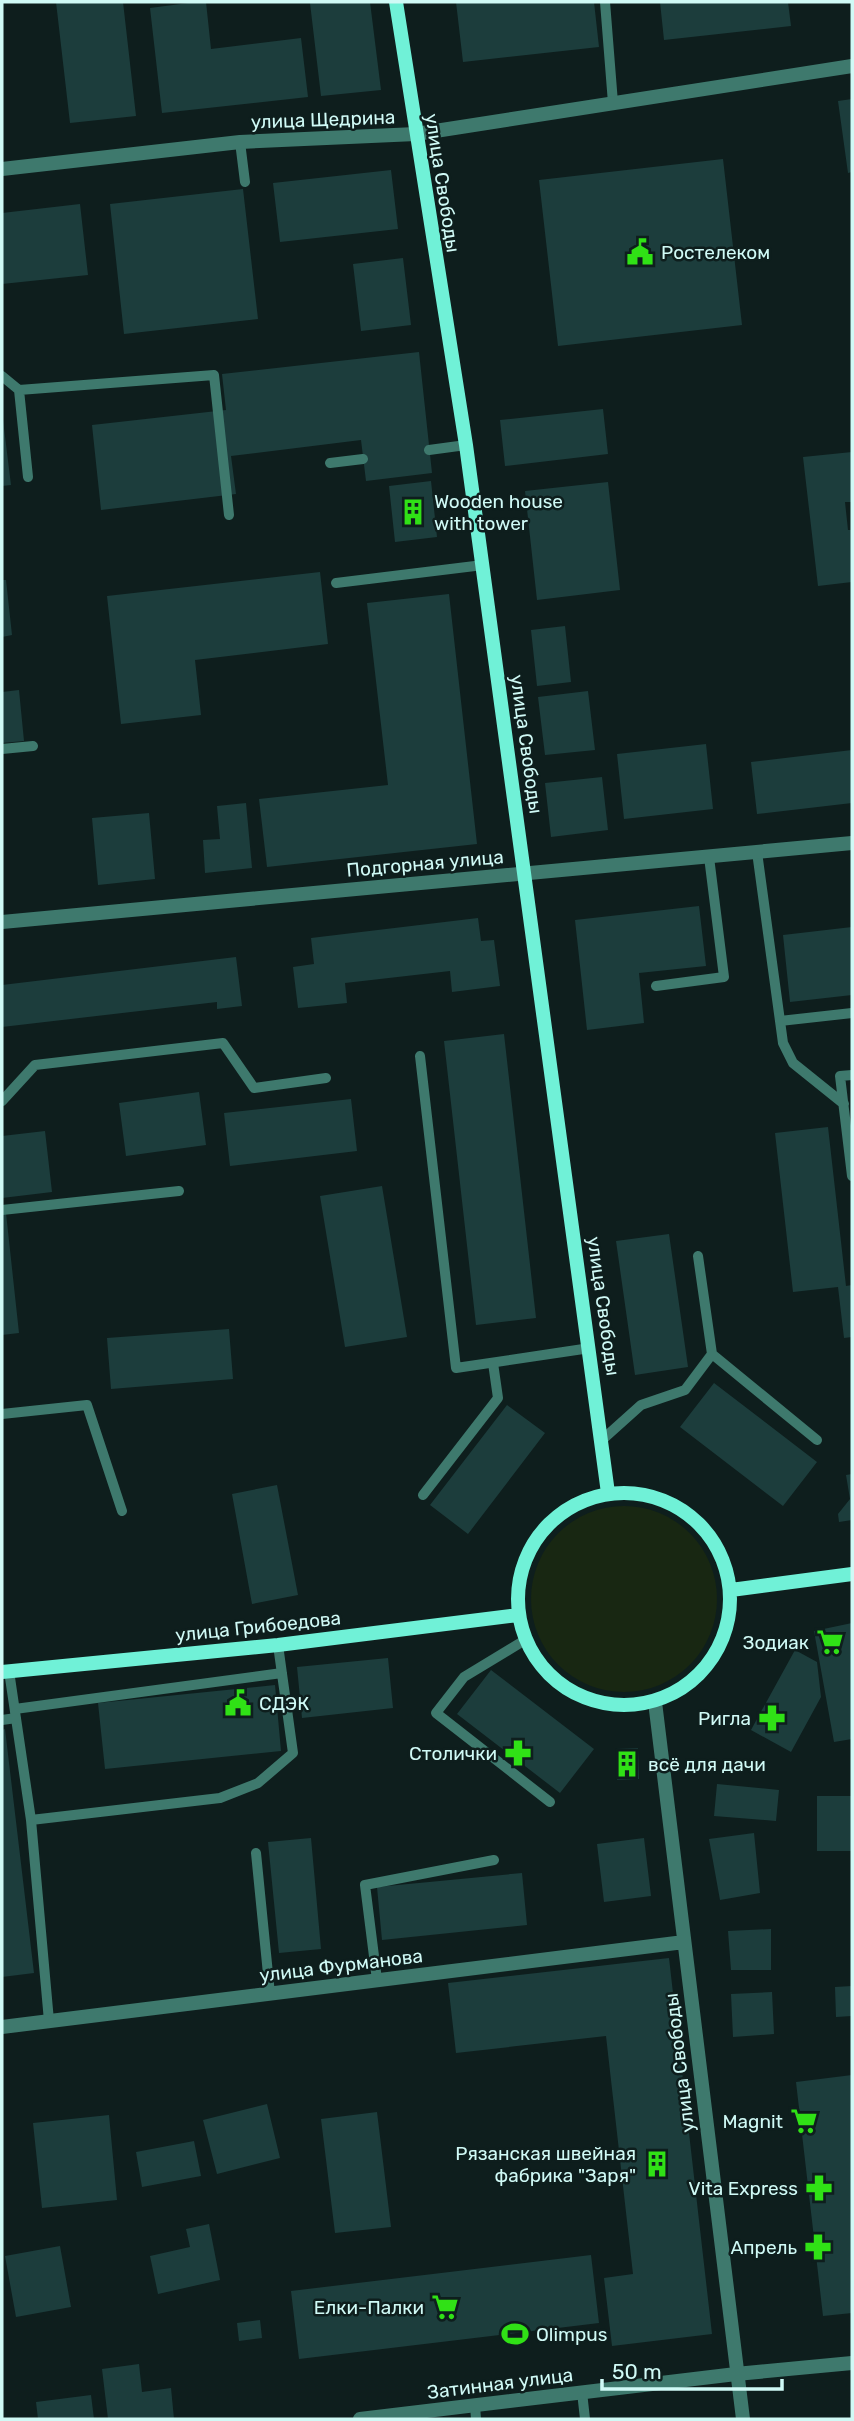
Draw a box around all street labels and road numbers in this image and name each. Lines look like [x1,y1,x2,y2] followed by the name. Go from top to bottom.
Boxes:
[250,105,396,134] street label: улица Щедрина
[420,112,465,254] street label: улица Свободы
[505,673,548,815] street label: улица Свободы
[345,845,505,882] street label: Подгорная улица
[582,1235,625,1377] street label: улица Свободы
[174,1606,342,1647] street label: улица Грибоедова
[258,1944,424,1987] street label: улица Фурманова
[660,1992,699,2134] street label: улица Свободы
[426,2363,574,2404] street label: Затинная улица

